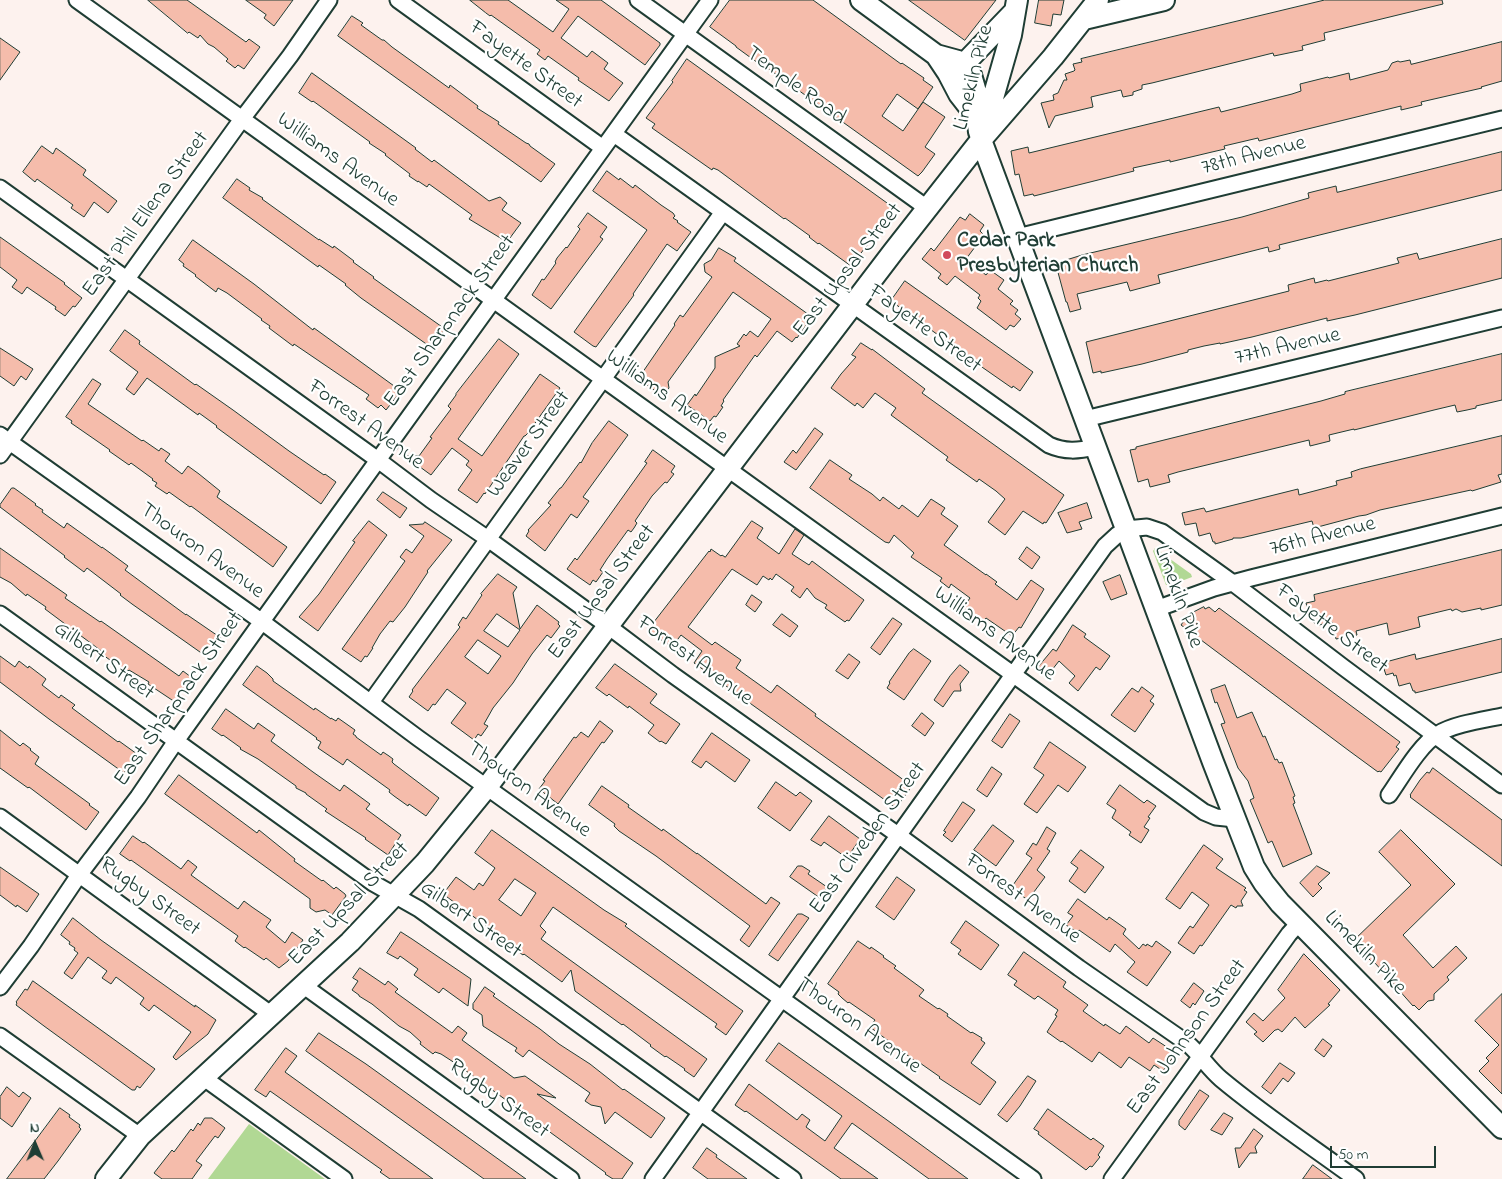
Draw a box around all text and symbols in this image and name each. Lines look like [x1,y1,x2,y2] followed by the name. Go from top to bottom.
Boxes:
[463,16,587,116] street label: Fayette Street
[949,23,1001,133] street label: Limekiln Pike
[740,42,850,132] street label: Temple Road
[271,108,403,214] street label: Williams Avenue
[78,127,216,303] street label: East Phil Ellena Street
[1199,131,1309,183] street label: 78th Avenue
[788,199,910,343] street label: East Upsal Street
[957,229,1138,280] place label: Cedar Park Presbyterian Church
[379,230,523,414] street label: East Sharpnack Street
[941,249,953,261] marker: Cedar Park Presbyterian Church
[862,280,986,380] street label: Fayette Street
[1233,323,1343,373] street label: 77th Avenue
[600,345,732,451] street label: Williams Avenue
[302,375,428,477] street label: Forrest Avenue
[482,386,578,504] street label: Weaver Street
[134,498,268,606] street label: Thouron Avenue
[1267,512,1379,564] street label: 76th Avenue
[543,520,663,666] street label: East Upsal Street
[1146,542,1208,652] street label: Limekiln Pike
[1270,579,1392,681] street label: Fayette Street
[928,582,1060,688] street label: Williams Avenue
[110,607,250,793] street label: East Sharpnack Street
[631,611,757,713] street label: Forrest Avenue
[47,617,159,707] street label: Gilbert Street
[461,737,595,845] street label: Thouron Avenue
[805,758,933,920] street label: East Cliveden Street
[284,837,416,973] street label: East Upsal Street
[959,849,1085,951] street label: Forrest Avenue
[93,852,205,944] street label: Rugby Street
[414,876,526,966] street label: Gilbert Street
[1317,906,1411,1002] street label: Limekiln Pike
[1122,955,1254,1121] street label: East Johnson Street
[791,973,925,1081] street label: Thouron Avenue
[442,1054,554,1146] street label: Rugby Street
[30,1118,40,1139] text: N
[10,1119,60,1169] north arrow
[1332,1136,1438,1168] scale bar
[1338,1144,1368,1166] text: 50 m

